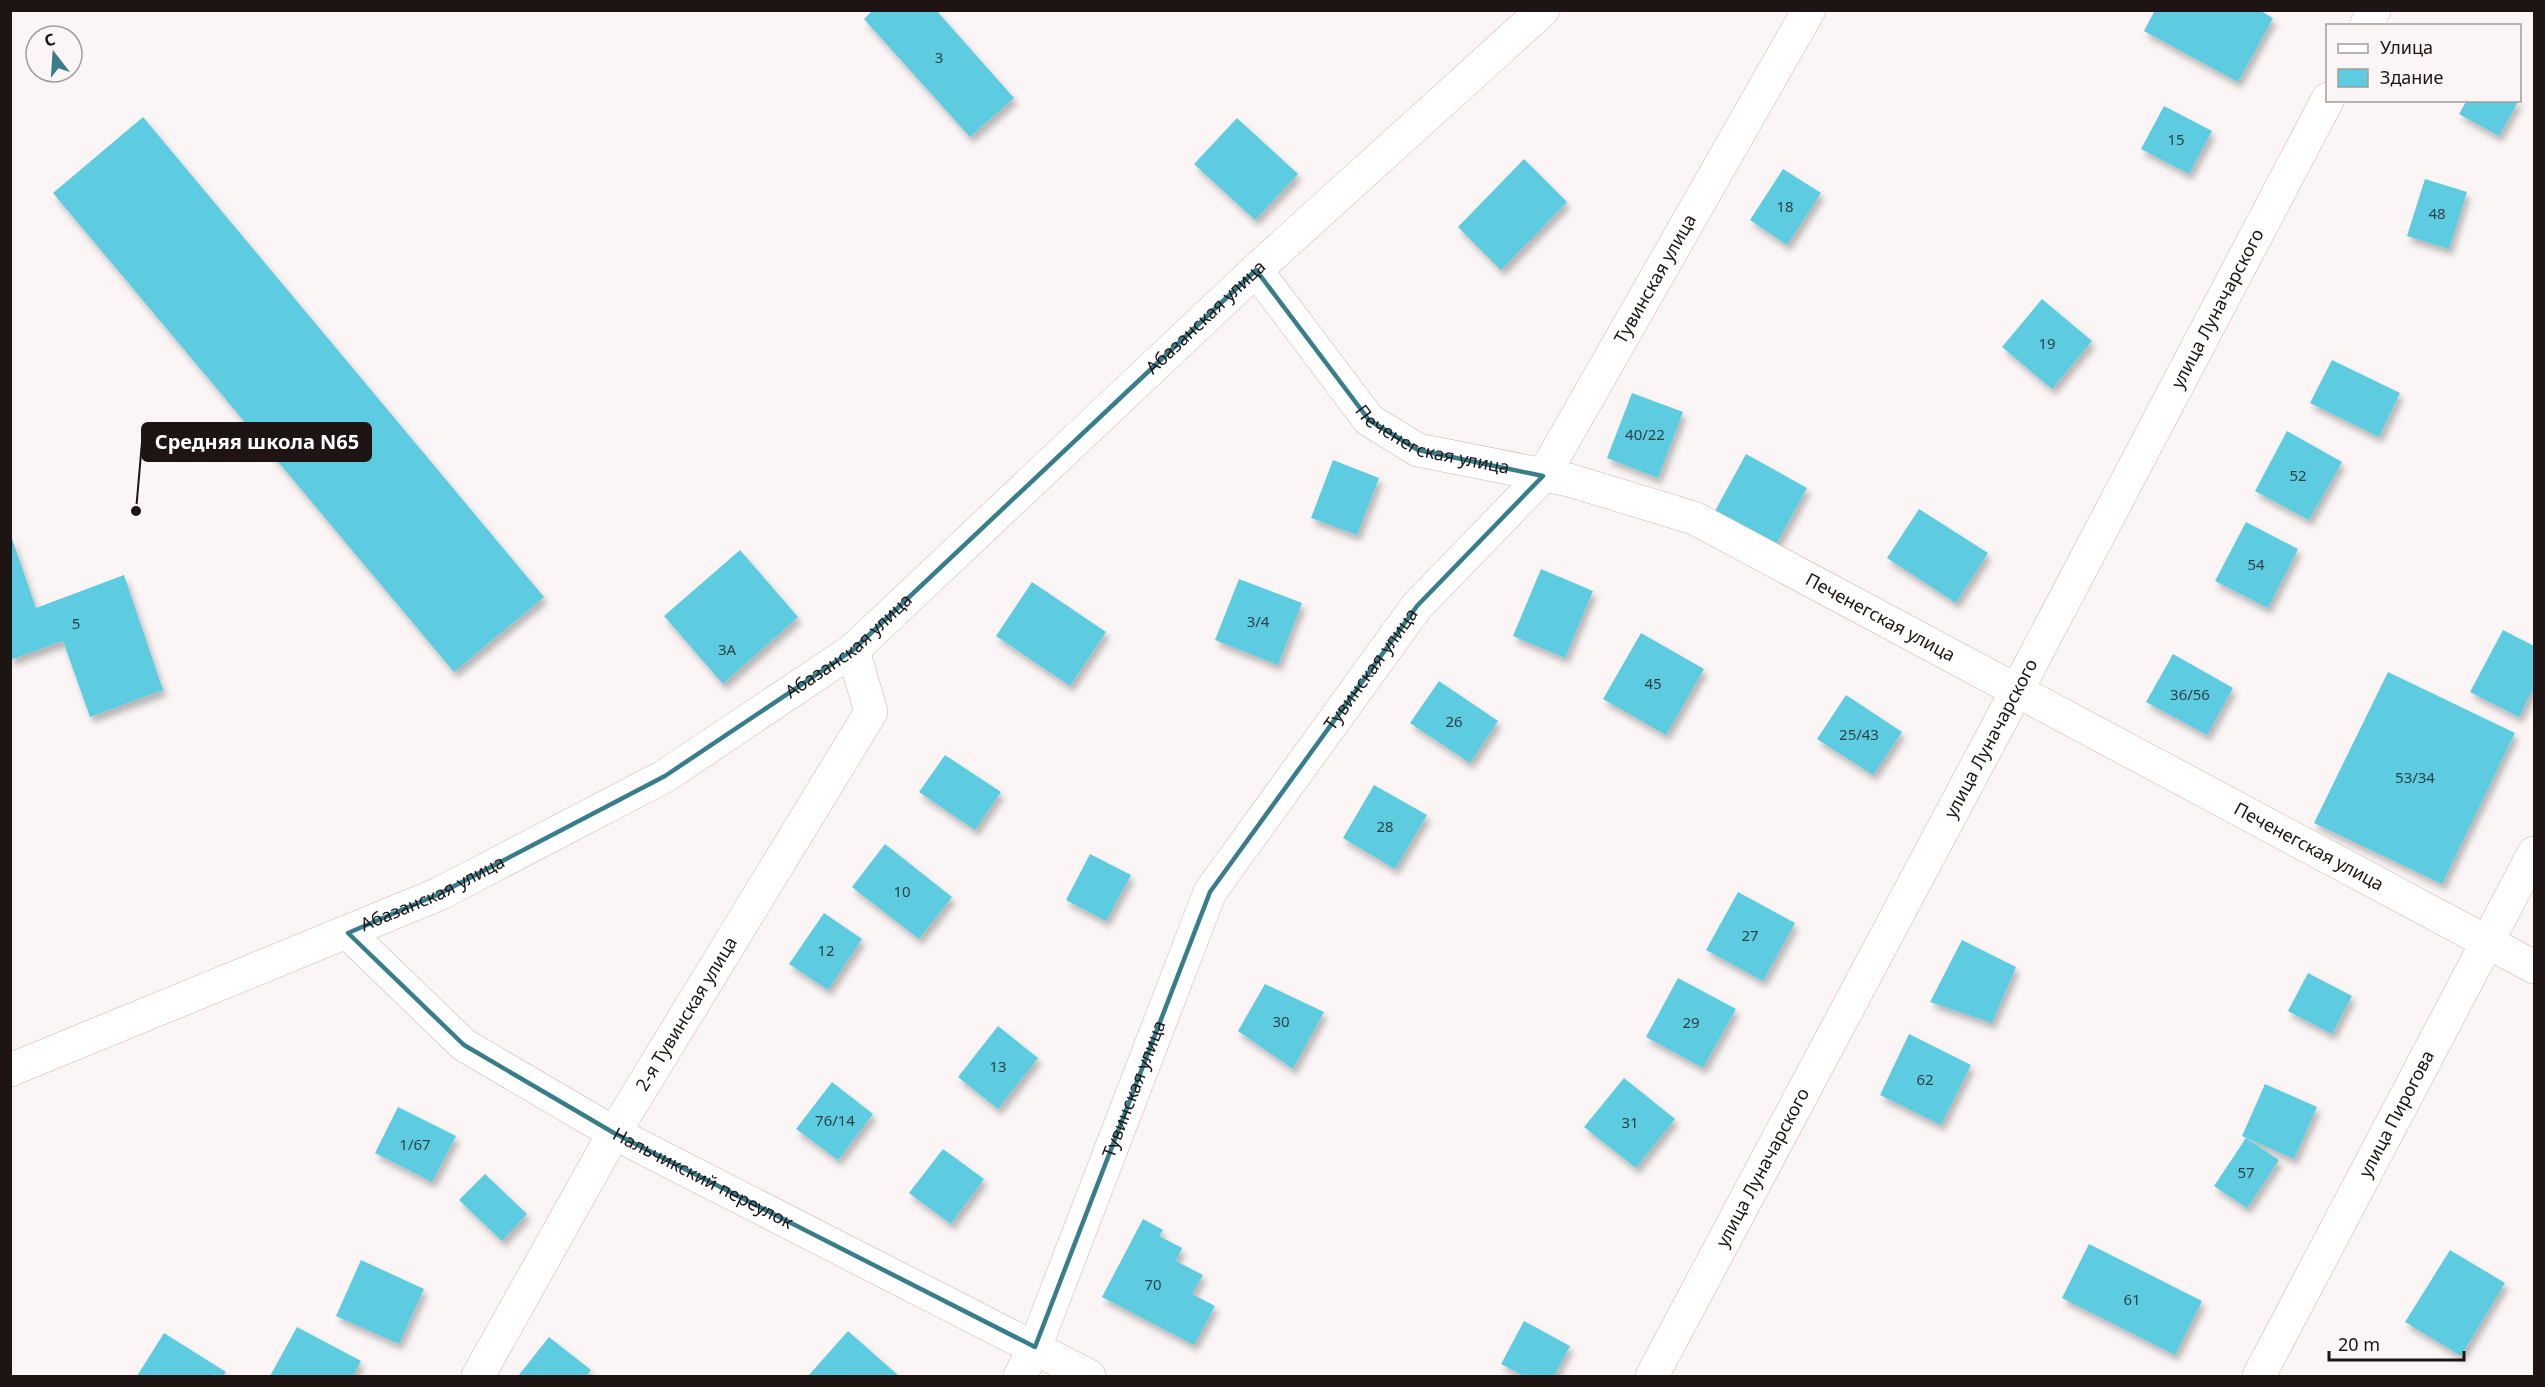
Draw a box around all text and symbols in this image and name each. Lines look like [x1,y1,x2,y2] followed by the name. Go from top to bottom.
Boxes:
[24,24,84,84] north arrow
[2326,24,2521,102] legend
[41,28,58,52] text: С
[2380,35,2433,59] text: Улица
[935,47,943,67] house number: 3
[2380,65,2444,89] text: Здание
[2167,129,2185,149] house number: 15
[1776,196,1794,216] house number: 18
[2428,203,2446,223] house number: 48
[1608,209,1701,348] street label: Тувинская улица
[2165,224,2269,392] street label: улица Луначарского
[1140,254,1270,379] street label: Абазанская улица
[2038,333,2056,353] house number: 19
[1351,399,1512,479] street label: Печенегская улица
[142,423,371,461] callout: Средняя школа N65
[1625,424,1665,444] house number: 40/22
[155,428,359,455] text: Средняя школа N65
[2289,465,2307,485] house number: 52
[2247,554,2265,574] house number: 54
[1802,567,1960,666] street label: Печенегская улица
[780,588,917,703] street label: Абазанская улица
[1318,603,1423,735] street label: Тувинская улица
[1247,611,1270,631] house number: 3/4
[72,613,80,633] house number: 5
[718,639,737,659] house number: 3А
[1938,654,2042,822] street label: улица Луначарского
[1644,673,1662,693] house number: 45
[2170,684,2210,704] house number: 36/56
[1445,711,1463,731] house number: 26
[1839,724,1879,744] house number: 25/43
[2395,767,2435,787] house number: 53/34
[2230,796,2388,896] street label: Печенегская улица
[1376,816,1394,836] house number: 28
[356,849,508,936] street label: Абазанская улица
[893,881,911,901] house number: 10
[1741,925,1759,945] house number: 27
[630,932,742,1095] street label: 2-я Тувинская улица
[817,940,835,960] house number: 12
[1272,1011,1290,1031] house number: 30
[1682,1012,1700,1032] house number: 29
[1096,1017,1171,1161] street label: Тувинская улица
[2353,1046,2439,1181] street label: улица Пирогова
[989,1056,1007,1076] house number: 13
[1916,1069,1934,1089] house number: 62
[1710,1083,1814,1251] street label: улица Луначарского
[815,1110,855,1130] house number: 76/14
[1621,1112,1639,1132] house number: 31
[609,1121,798,1234] street label: Нальчикский переулок
[399,1134,431,1154] house number: 1/67
[2237,1162,2255,1182] house number: 57
[1144,1274,1162,1294] house number: 70
[2123,1289,2141,1309] house number: 61
[2329,1324,2464,1362] scale bar
[2338,1332,2380,1356] text: 20 m

